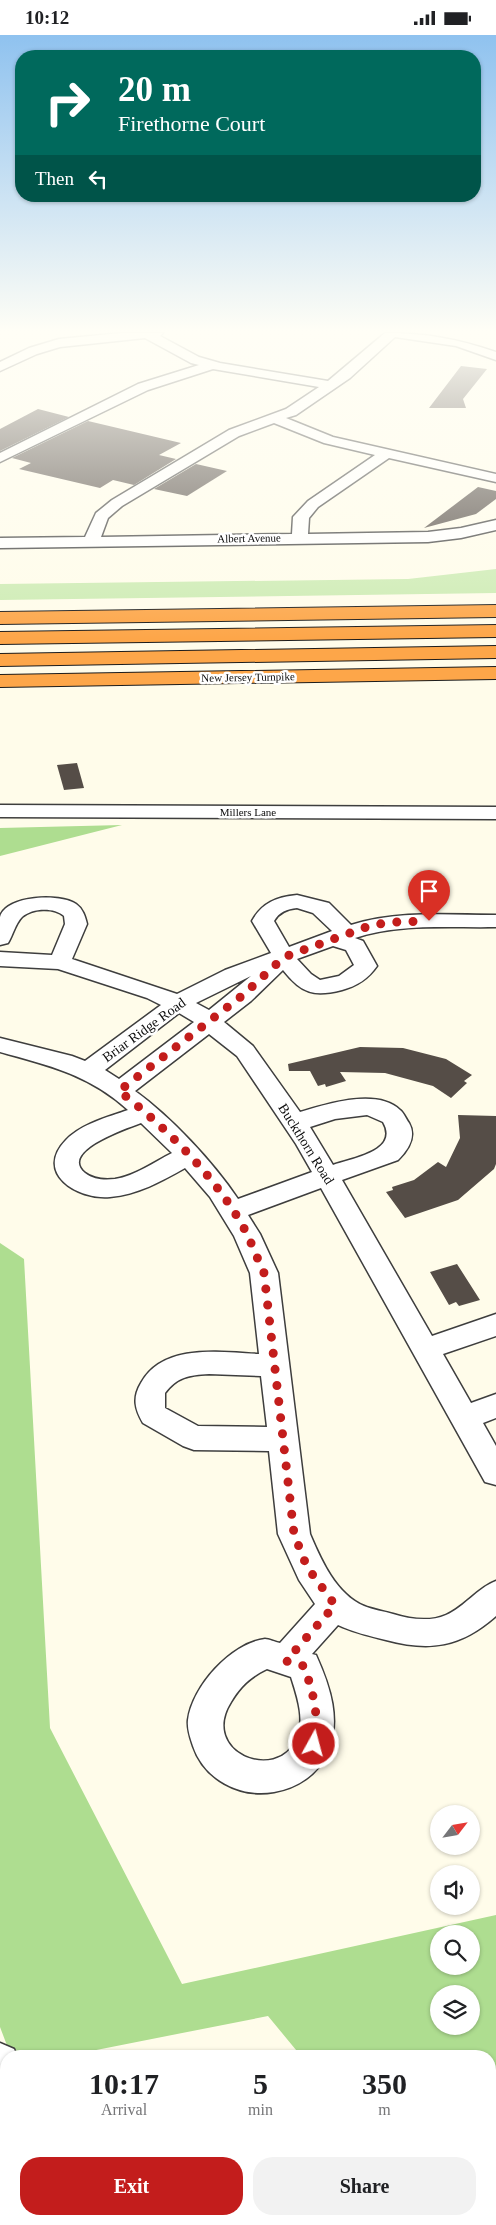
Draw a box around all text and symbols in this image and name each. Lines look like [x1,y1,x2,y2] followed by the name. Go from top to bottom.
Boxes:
[25,7,69,28] text: 10:12
[35,70,100,135] icon: right
[118,70,191,109] text: 20 m
[118,111,265,136] text: Firethorne Court
[84,165,112,193] icon: left
[35,168,74,189] text: Then
[217,531,281,545] street label: Albert Avenue
[201,670,295,684] street label: New Jersey Turnpike
[220,806,276,818] street label: Millers Lane
[408,870,450,921] pin
[415,877,443,905] icon: arrive
[100,995,188,1065] street label: Briar Ridge Road
[275,1101,337,1187] street label: Buckthorn Road
[287,1717,339,1769] position arrow
[430,1805,480,1855] north arrow
[430,1805,480,2035] map controls
[430,1865,480,1915] button: sound
[430,1925,480,1975] button: search
[430,1985,480,2035] button: layers
[89,2067,159,2100] text: 10:17
[253,2067,268,2100] text: 5
[362,2067,407,2100] text: 350
[101,2101,147,2118] text: Arrival
[248,2101,273,2118] text: min
[378,2101,391,2118] text: m
[20,2157,243,2215] button: Exit
[253,2157,476,2215] button: Share

